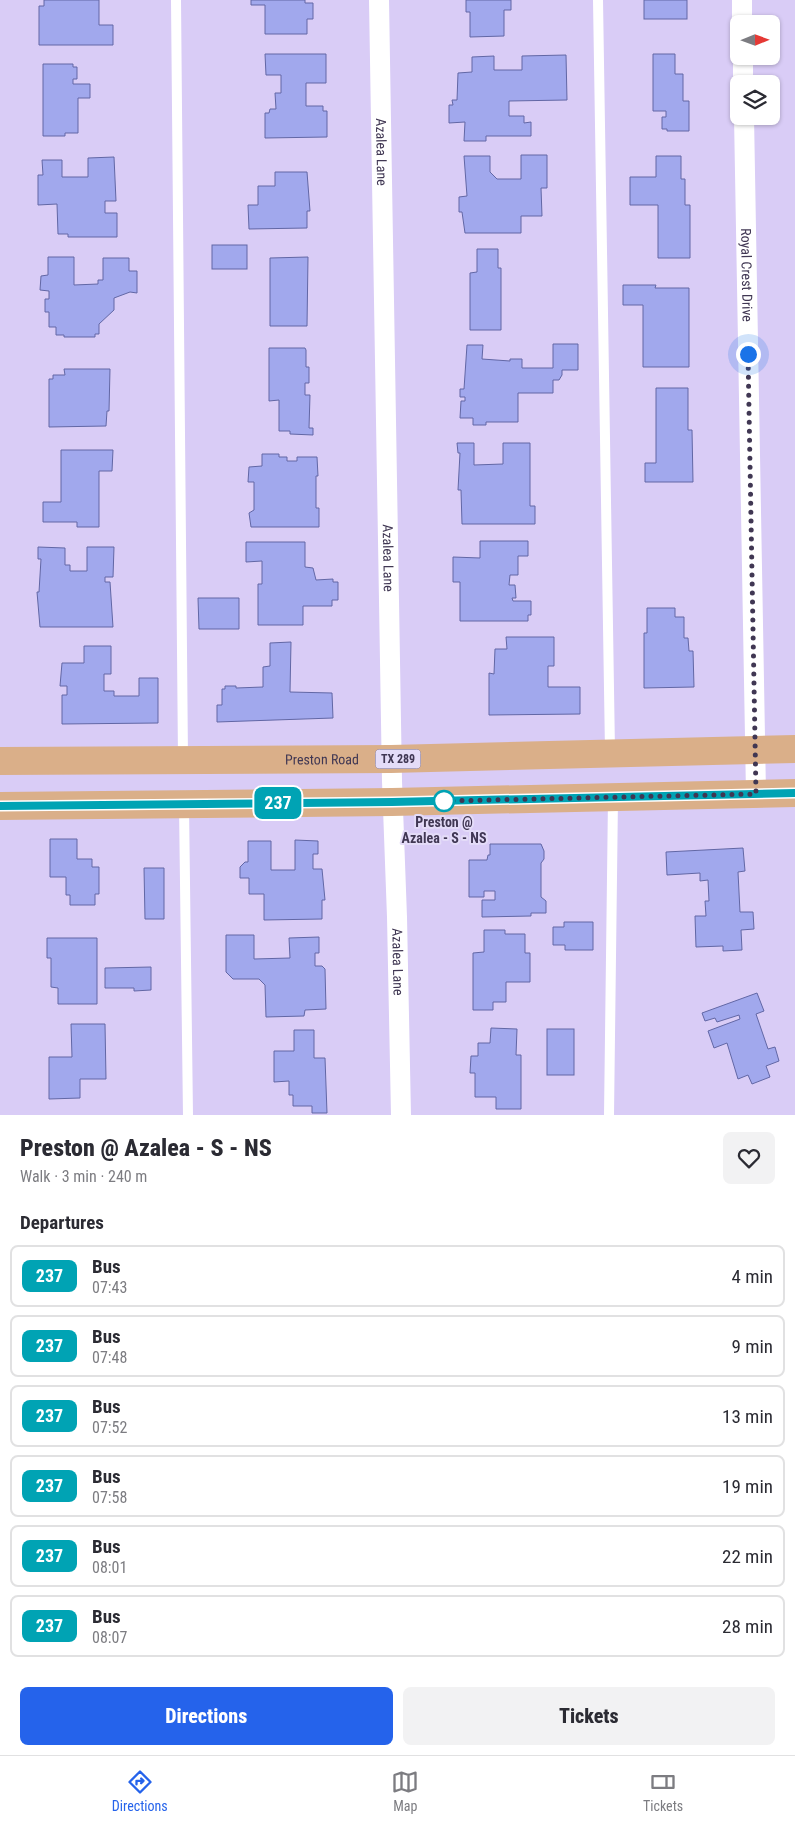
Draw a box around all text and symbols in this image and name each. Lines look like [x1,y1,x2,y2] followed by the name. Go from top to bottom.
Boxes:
[730,15,780,65] north arrow
[730,15,780,125] map controls
[730,75,780,125] button: layers
[373,118,390,186] street label: Azalea Lane
[738,228,756,322] street label: Royal Crest Drive
[736,342,761,367] your location
[380,524,397,592] street label: Azalea Lane
[376,750,420,769] road number: TX 289
[285,751,359,768] street label: Preston Road
[249,787,307,819] line badge: 237
[433,790,455,812] marker: Preston @ Azalea - S - NS
[264,792,292,813] text: 237
[402,814,487,846] place label: Preston @ Azalea - S - NS
[389,928,407,996] street label: Azalea Lane
[723,1132,775,1184] button: heart
[20,1134,272,1162] text: Preston @ Azalea - S - NS
[20,1167,147,1186] text: Walk · 3 min · 240 m
[20,1211,104,1234] text: Departures
[92,1255,121,1278] text: Bus
[36,1265,63,1286] text: 237
[731,1265,773,1288] text: 4 min
[92,1278,127,1297] text: 07:43
[92,1325,121,1348] text: Bus
[36,1335,63,1356] text: 237
[731,1335,773,1358] text: 9 min
[92,1348,127,1367] text: 07:48
[92,1395,121,1418] text: Bus
[36,1405,63,1426] text: 237
[722,1405,773,1428] text: 13 min
[92,1418,127,1437] text: 07:52
[92,1465,121,1488] text: Bus
[36,1475,63,1496] text: 237
[722,1475,773,1498] text: 19 min
[92,1488,127,1507] text: 07:58
[92,1535,121,1558] text: Bus
[36,1545,63,1566] text: 237
[722,1545,773,1568] text: 22 min
[92,1558,127,1577] text: 08:01
[92,1605,121,1628] text: Bus
[36,1615,63,1636] text: 237
[722,1615,773,1638] text: 28 min
[92,1628,127,1647] text: 08:07
[20,1687,393,1745] button: Directions
[403,1687,775,1745] button: Tickets
[112,1768,168,1814] tab: Directions
[391,1768,419,1814] tab: Map
[643,1768,683,1814] tab: Tickets

